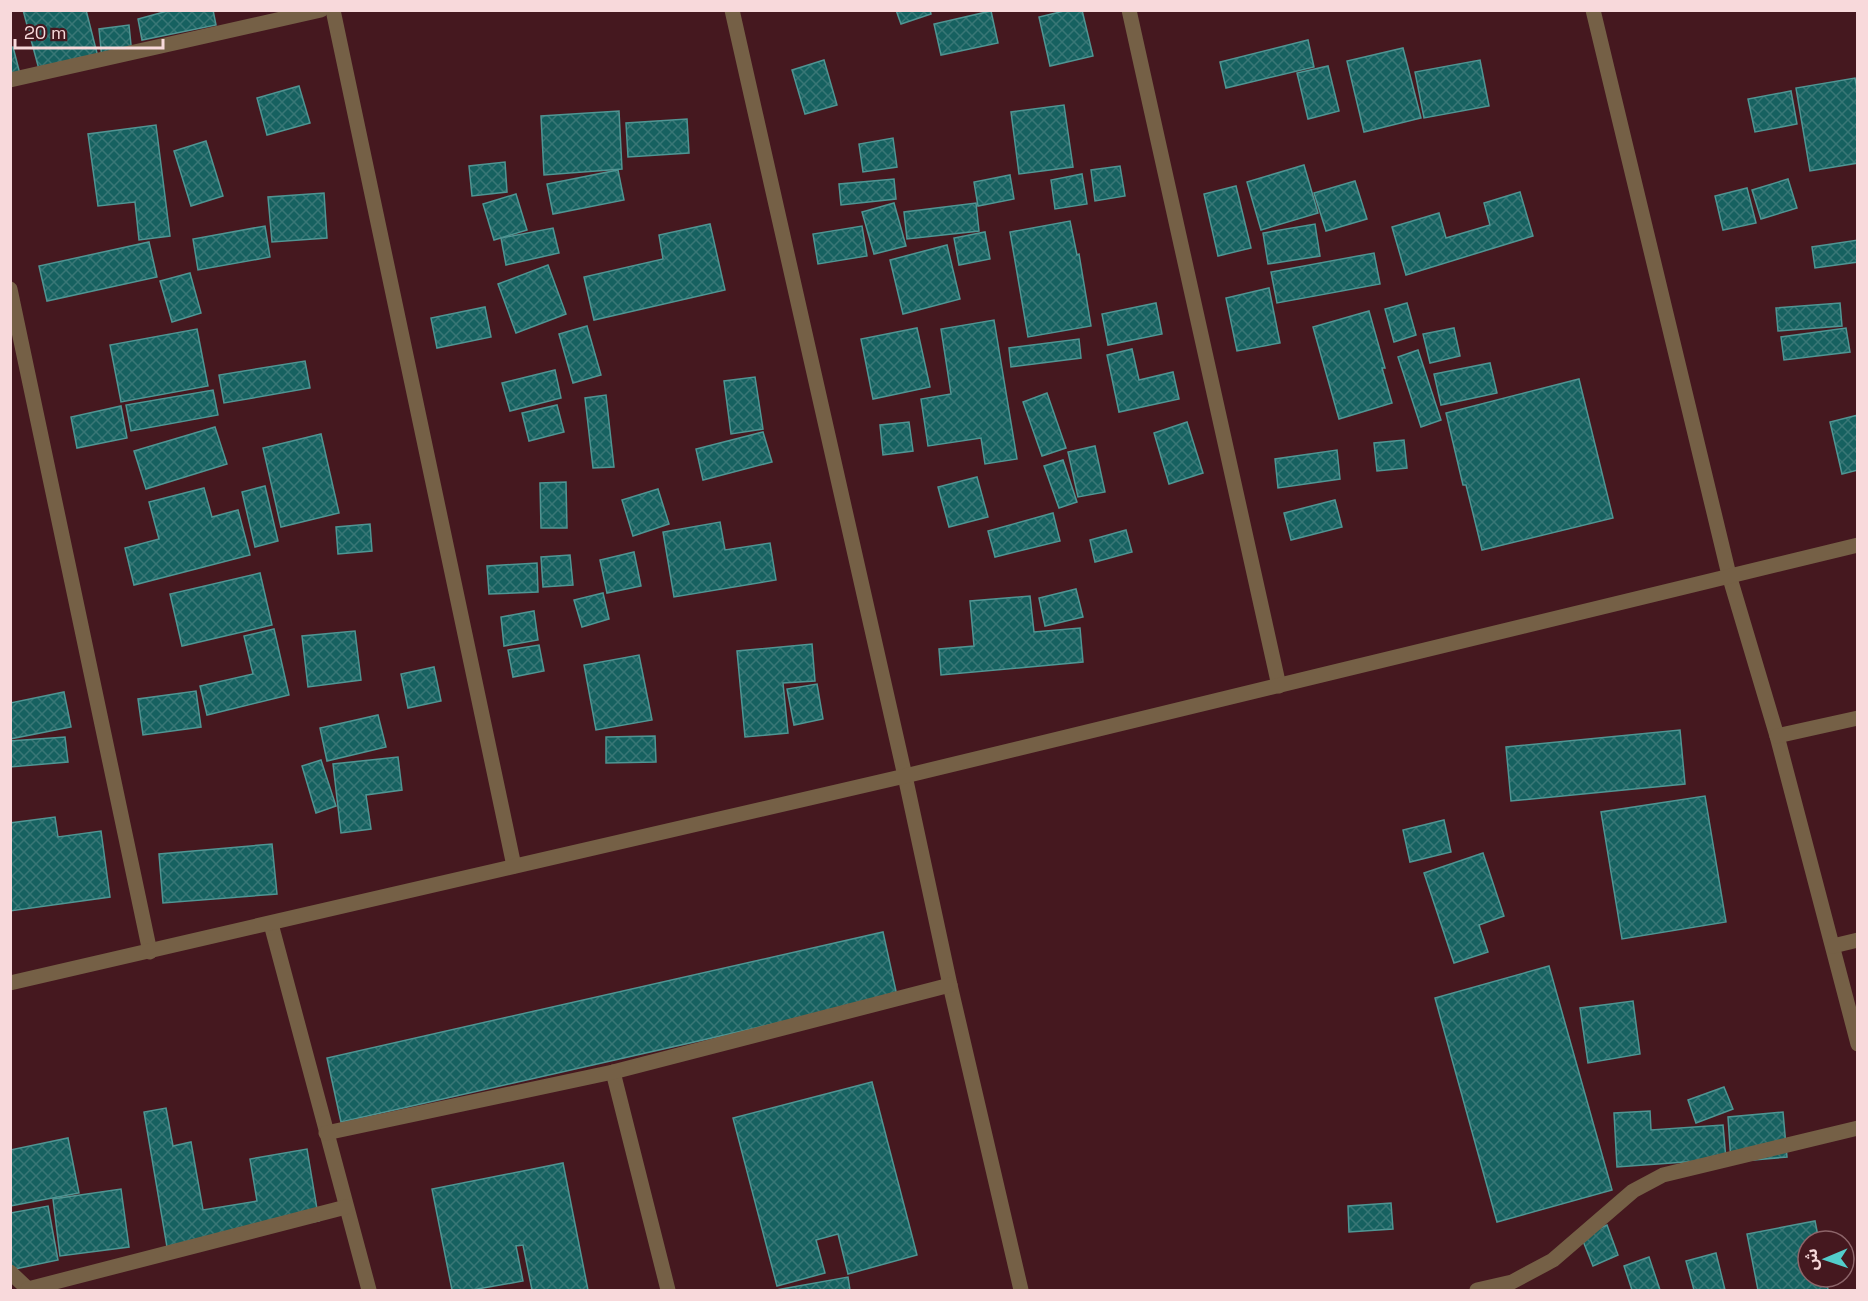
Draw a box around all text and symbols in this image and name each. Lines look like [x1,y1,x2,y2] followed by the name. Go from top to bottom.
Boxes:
[15,12,164,50] scale bar
[24,21,67,44] text: 20 m
[1796,1229,1856,1289] north arrow
[1801,1248,1822,1271] text: ش

